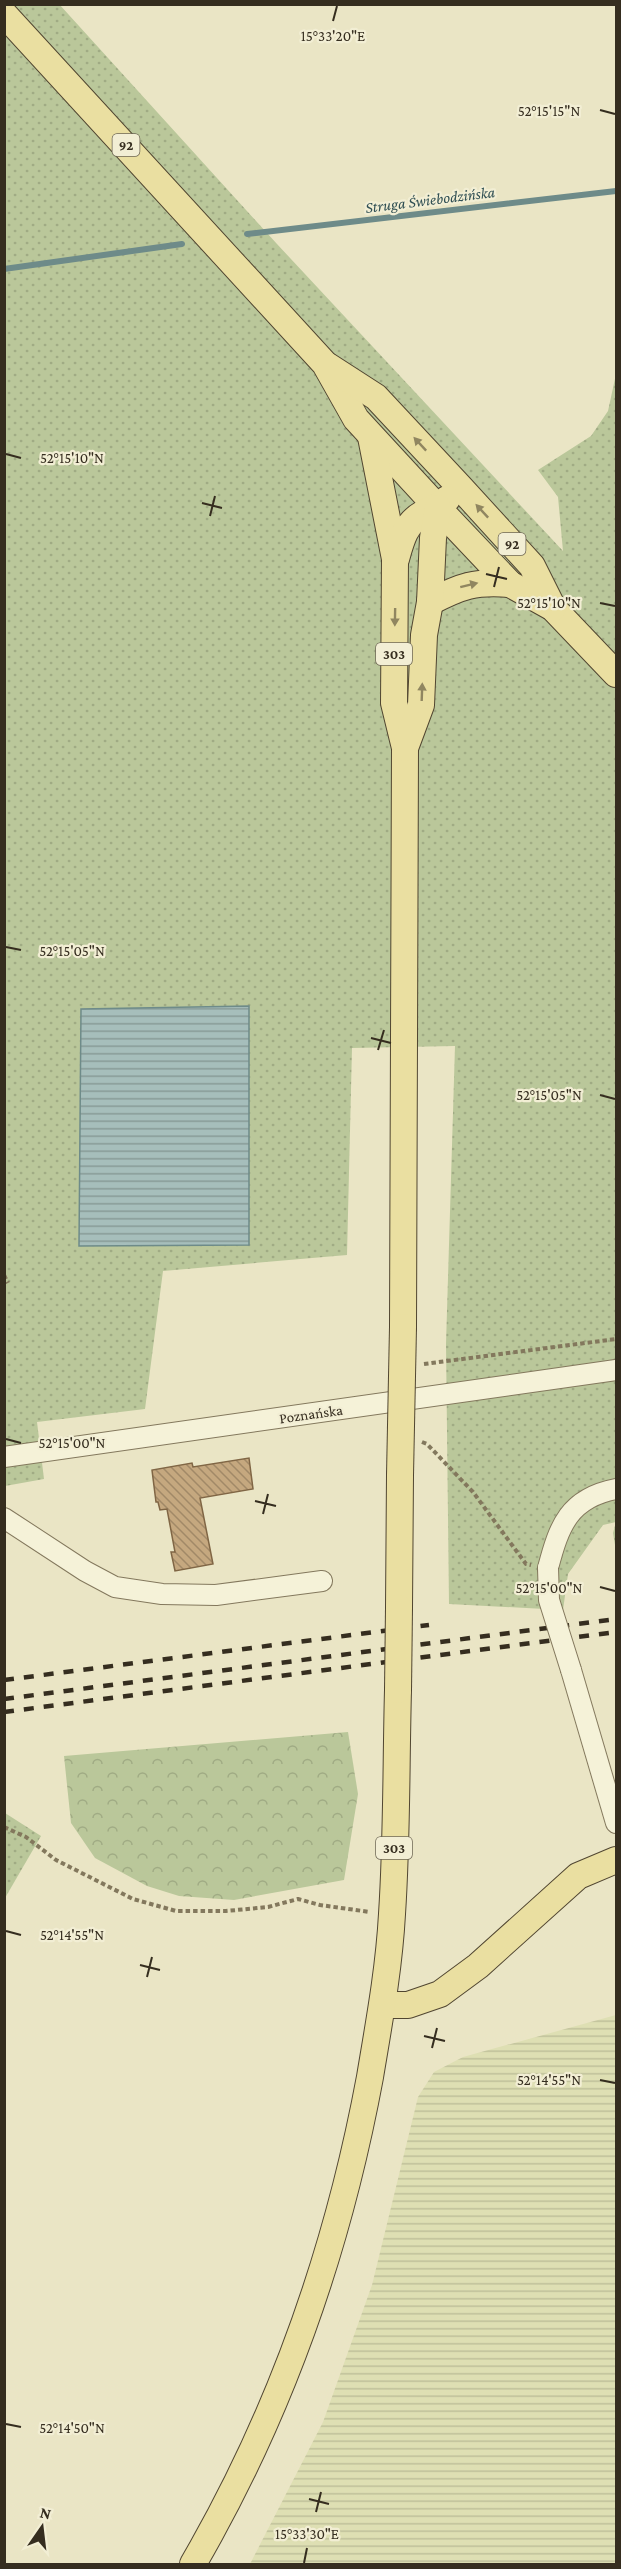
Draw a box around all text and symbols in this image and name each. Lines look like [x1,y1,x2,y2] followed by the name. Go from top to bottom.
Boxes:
[301,28,365,44] text: 15°33'20"E
[518,103,580,119] text: 52°15'15"N
[112,134,140,156] road number: 92
[364,183,496,217] water label: Struga Świebodzińska
[414,437,427,452] one-way arrow
[40,450,104,466] text: 52°15'10"N
[475,504,489,519] one-way arrow
[498,533,526,555] road number: 92
[459,579,478,589] one-way arrow
[517,595,581,611] text: 52°15'10"N
[390,608,400,627] one-way arrow
[376,643,412,665] road number: 303
[417,683,426,702] one-way arrow
[39,943,105,959] text: 52°15'05"N
[516,1087,582,1103] text: 52°15'05"N
[278,1402,344,1426] street label: Poznańska
[39,1435,106,1451] text: 52°15'00"N
[516,1580,583,1596] text: 52°15'00"N
[376,1837,412,1859] road number: 303
[40,1927,104,1943] text: 52°14'55"N
[517,2072,581,2088] text: 52°14'55"N
[39,2420,105,2436] text: 52°14'50"N
[12,2497,72,2557] north arrow
[38,2503,53,2523] text: N
[275,2526,339,2542] text: 15°33'30"E

